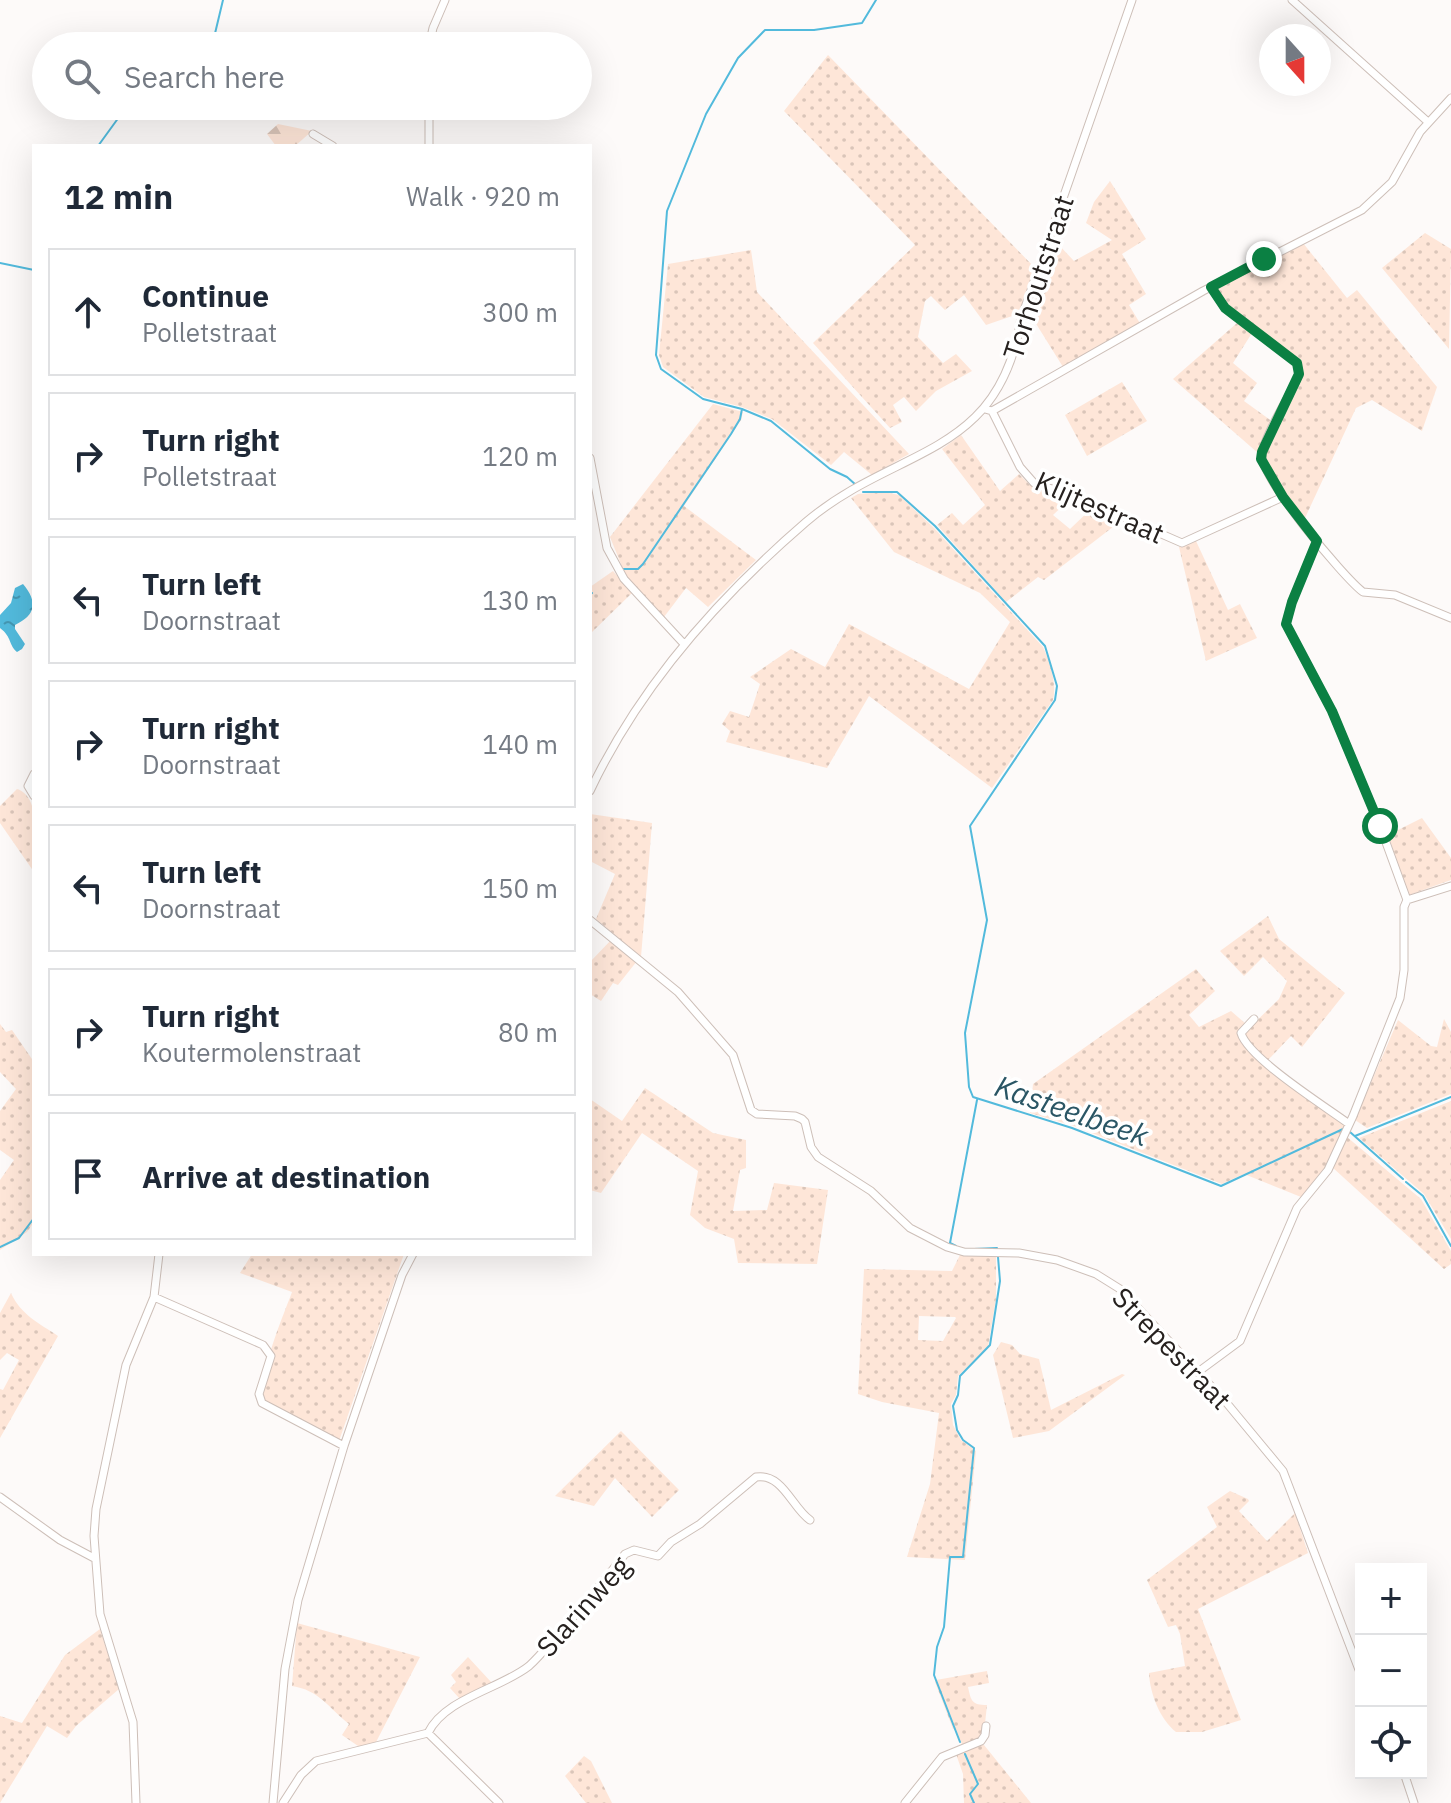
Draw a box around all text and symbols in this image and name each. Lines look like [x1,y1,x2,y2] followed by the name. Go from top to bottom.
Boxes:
[1259,24,1331,96] north arrow
[32,32,592,120] search box
[60,54,104,98] icon: search
[124,57,285,96] text: Search here
[64,174,173,218] text: 12 min
[406,179,560,213] text: Walk · 920 m
[994,190,1082,364] street label: Torhoutstraat
[1246,241,1282,277] route end
[142,276,269,315] text: Continue
[66,290,110,334] icon: ahead
[482,295,558,329] text: 300 m
[142,315,277,349] text: Polletstraat
[142,420,280,459] text: Turn right
[66,434,110,478] icon: right
[482,439,558,473] text: 120 m
[142,459,277,493] text: Polletstraat
[1030,462,1170,552] street label: Klijtestraat
[142,564,261,603] text: Turn left
[66,578,110,622] icon: left
[482,583,558,617] text: 130 m
[142,603,281,637] text: Doornstraat
[142,708,280,747] text: Turn right
[66,722,110,766] icon: right
[482,727,558,761] text: 140 m
[142,747,281,781] text: Doornstraat
[1362,808,1398,844] route start
[142,852,261,891] text: Turn left
[66,866,110,910] icon: left
[482,871,558,905] text: 150 m
[142,891,281,925] text: Doornstraat
[142,996,280,1035] text: Turn right
[66,1010,110,1054] icon: right
[498,1015,558,1049] text: 80 m
[142,1035,361,1069] text: Koutermolenstraat
[990,1066,1154,1155] water label: Kasteelbeek
[66,1154,110,1198] icon: arrive
[142,1157,430,1196] text: Arrive at destination
[1104,1279,1240,1417] street label: Strepestraat
[528,1548,638,1664] street label: Slarinweg
[1355,1563,1427,1779] map controls
[1355,1563,1427,1635] button: +
[1355,1635,1427,1707] button: −
[1355,1707,1427,1779] button: locate

